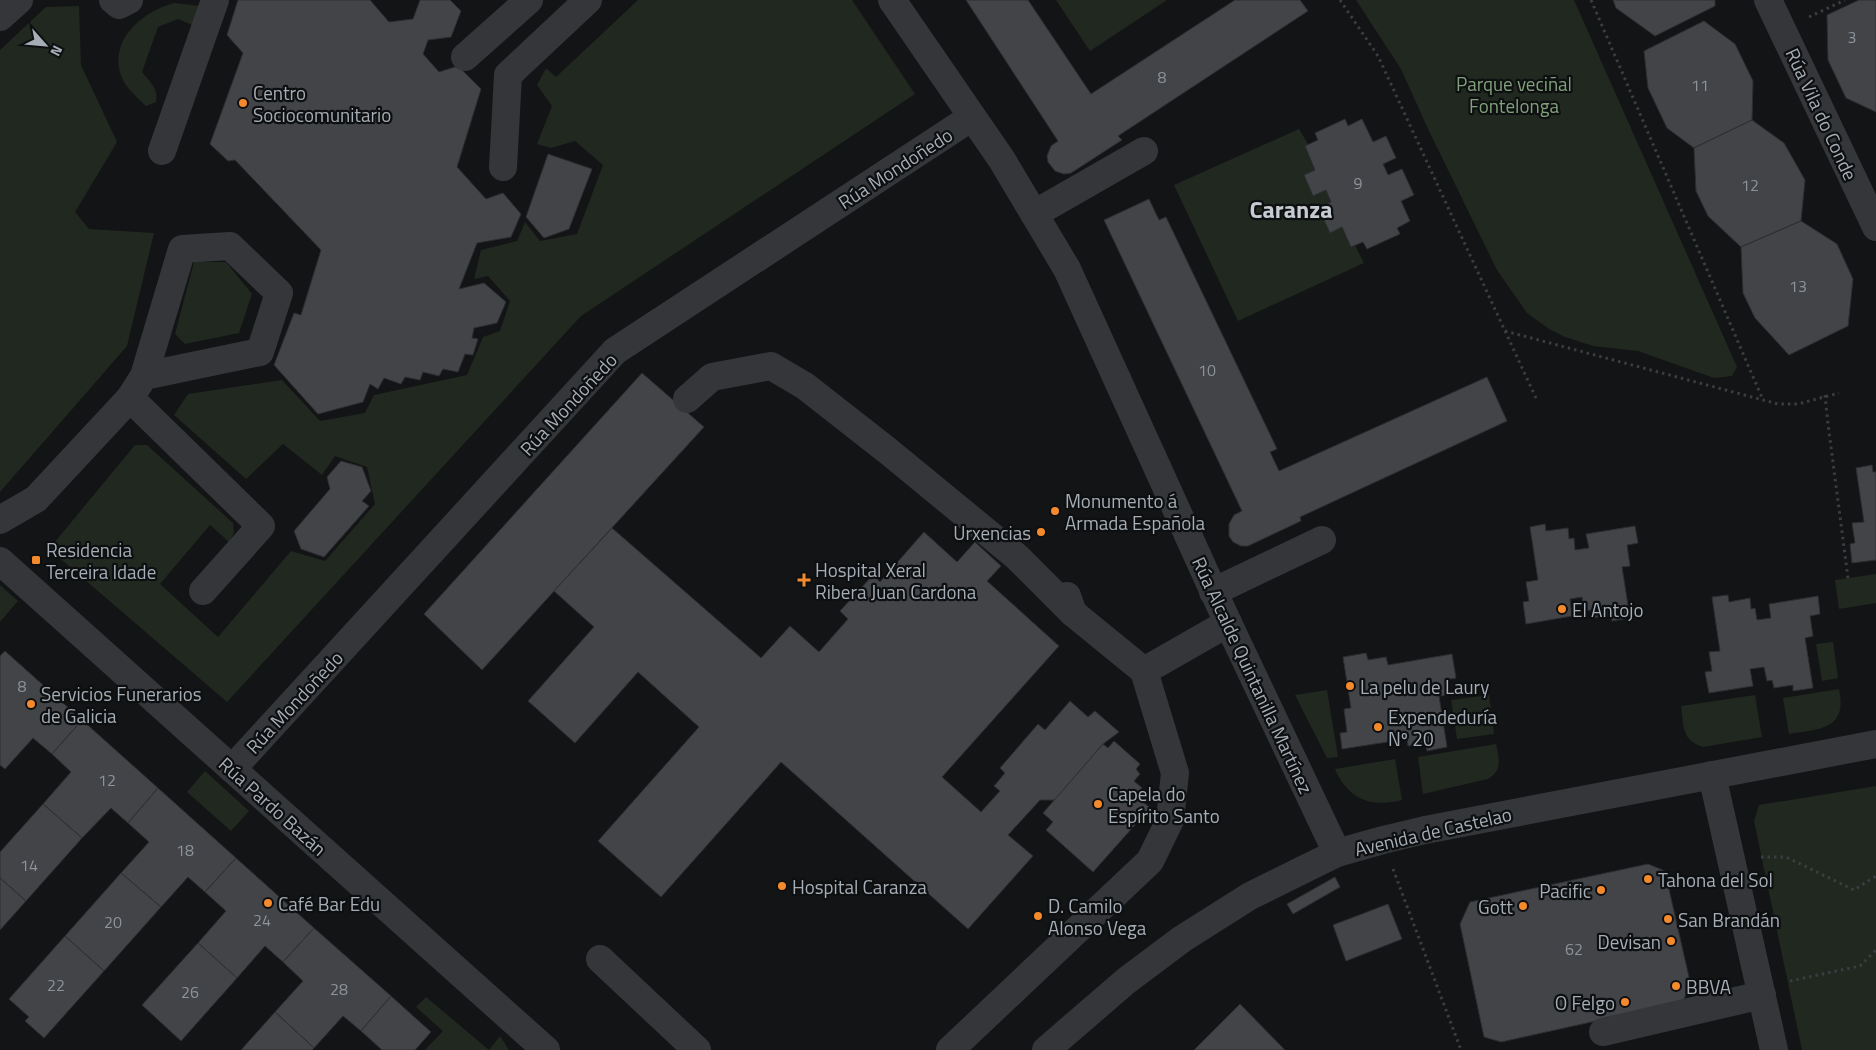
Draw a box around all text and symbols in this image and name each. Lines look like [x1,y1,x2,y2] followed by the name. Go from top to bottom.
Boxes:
[20,20,70,70] north arrow
[1848,25,1856,49] house number: 3
[45,42,69,60] text: N
[1779,43,1865,185] street label: Rúa Vila do Conde
[1158,65,1167,89] house number: 8
[1456,69,1572,120] park label: Parque veciñal Fontelonga
[1691,73,1709,97] house number: 11
[253,78,391,129] place label: Centro Sociocomunitario
[237,97,249,109] marker: Centro Sociocomunitario
[832,120,958,216] street label: Rúa Mondoñedo
[1354,171,1363,195] house number: 9
[1741,173,1759,197] house number: 12
[1250,191,1332,227] district label: Caranza
[1789,274,1807,298] house number: 13
[513,346,623,462] street label: Rúa Mondoñedo
[1198,358,1216,382] house number: 10
[1065,486,1206,537] place label: Monumento á Armada Española
[1049,505,1061,517] marker: Monumento á Armada Española
[953,518,1031,547] place label: Urxencias
[1035,526,1047,538] marker: Urxencias
[46,535,156,586] place label: Residencia Terceira Idade
[1185,552,1321,798] street label: Rúa Alcalde Quintanilla Martínez
[30,554,42,566] marker: Residencia Terceira Idade
[815,555,977,606] place label: Hospital Xeral Ribera Juan Cardona
[797,573,811,587] marker: Hospital Xeral Ribera Juan Cardona
[1572,595,1643,624] place label: El Antojo
[1556,603,1568,615] marker: El Antojo
[239,644,349,760] street label: Rúa Mondoñedo
[1360,672,1489,701] place label: La pelu de Laury
[18,674,27,698] house number: 8
[41,679,202,730] place label: Servicios Funerarios de Galicia
[1344,680,1356,692] marker: La pelu de Laury
[25,698,37,710] marker: Servicios Funerarios de Galicia
[1388,702,1497,753] place label: Expendeduría Nº 20
[1372,721,1384,733] marker: Expendeduría Nº 20
[213,750,333,862] street label: Rúa Pardo Bazán
[98,768,116,792] house number: 12
[1108,779,1220,830] place label: Capela do Espírito Santo
[1092,798,1104,810] marker: Capela do Espírito Santo
[1352,799,1514,863] street label: Avenida de Castelao
[176,838,194,862] house number: 18
[20,853,38,877] house number: 14
[1658,865,1773,894] place label: Tahona del Sol
[792,872,927,901] place label: Hospital Caranza
[1642,873,1654,885] marker: Tahona del Sol
[1539,876,1591,905] place label: Pacific
[776,880,788,892] marker: Hospital Caranza
[1595,884,1607,896] marker: Pacific
[278,889,380,918] place label: Café Bar Edu
[1048,891,1147,942] place label: D. Camilo Alonso Vega
[1478,892,1513,921] place label: Gott
[262,897,274,909] marker: Café Bar Edu
[1517,900,1529,912] marker: Gott
[1678,905,1780,934] place label: San Brandán
[253,908,271,932] house number: 24
[104,910,122,934] house number: 20
[1032,910,1044,922] marker: D. Camilo Alonso Vega
[1662,913,1674,925] marker: San Brandán
[1597,927,1661,956] place label: Devisan
[1665,935,1677,947] marker: Devisan
[1565,937,1583,961] house number: 62
[1686,972,1731,1001] place label: BBVA
[47,973,65,997] house number: 22
[330,977,348,1001] house number: 28
[181,980,199,1004] house number: 26
[1670,980,1682,992] marker: BBVA
[1555,988,1615,1017] place label: O Felgo
[1619,996,1631,1008] marker: O Felgo

